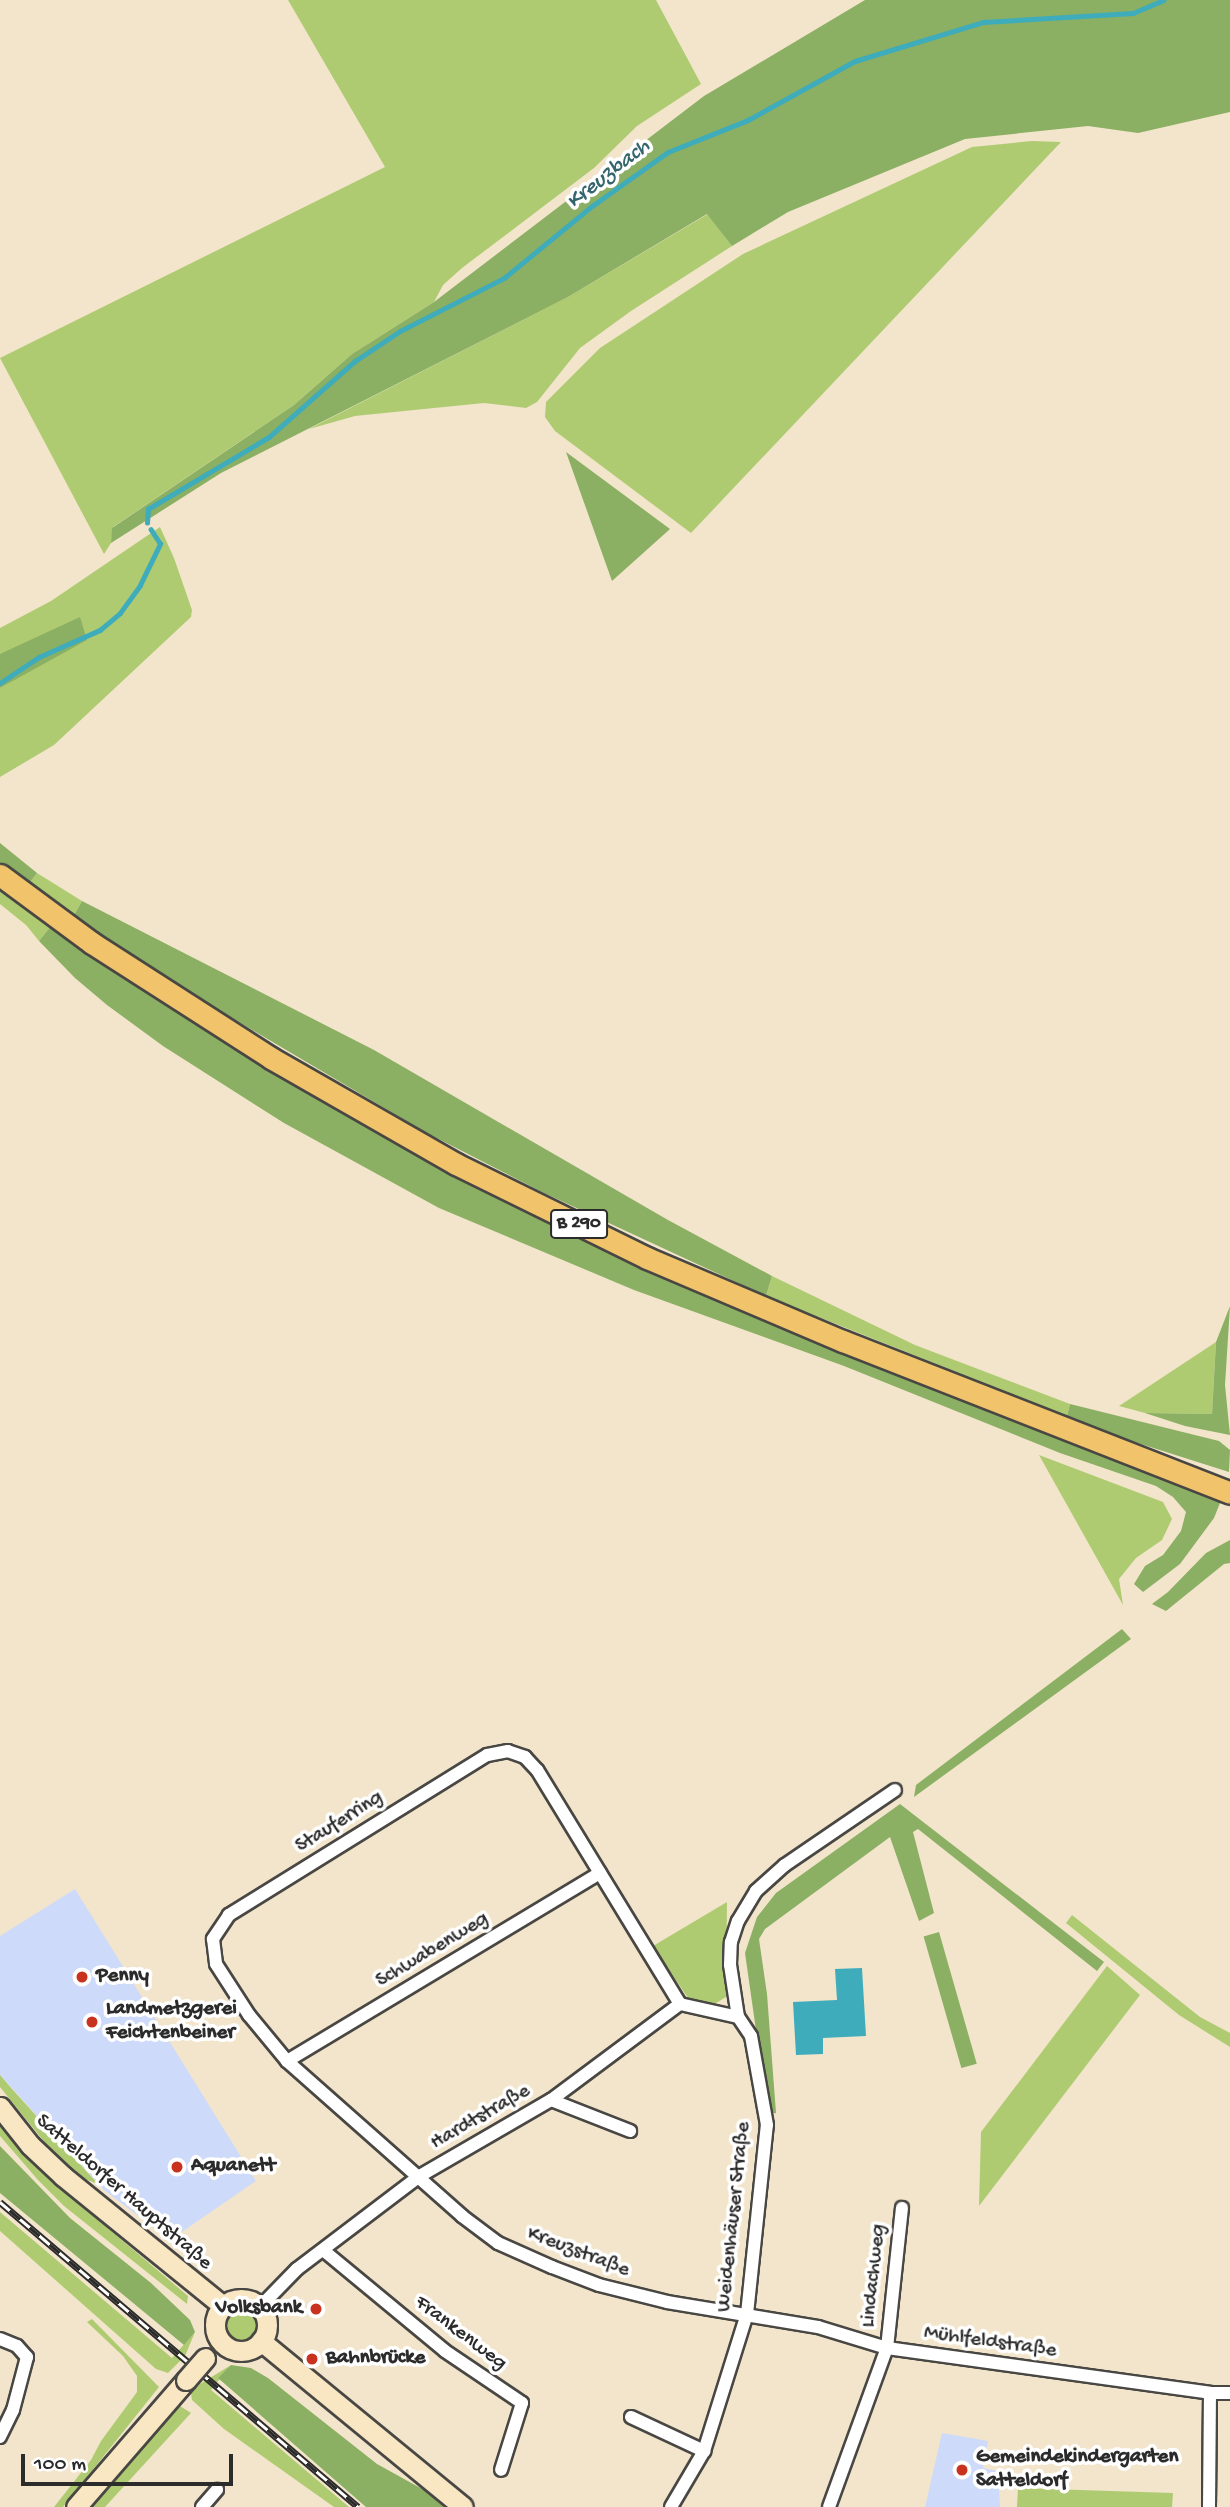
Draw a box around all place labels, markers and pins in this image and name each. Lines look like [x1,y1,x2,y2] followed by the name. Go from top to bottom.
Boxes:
[96,1964,149,1990] place label: Penny
[74,1969,90,1985] marker: Penny
[106,1997,237,2047] place label: Landmetzgerei Feichtenbeiner
[84,2014,100,2030] marker: Landmetzgerei Feichtenbeiner
[191,2154,275,2180] place label: Aquanett
[169,2159,185,2175] marker: Aquanett
[216,2296,302,2322] place label: Volksbank
[308,2301,324,2317] marker: Volksbank
[326,2346,425,2372] place label: Bahnbrücke
[304,2351,320,2367] marker: Bahnbrücke
[976,2445,1178,2495] place label: Gemeindekindergarten Satteldorf
[954,2462,970,2478] marker: Gemeindekindergarten Satteldorf

